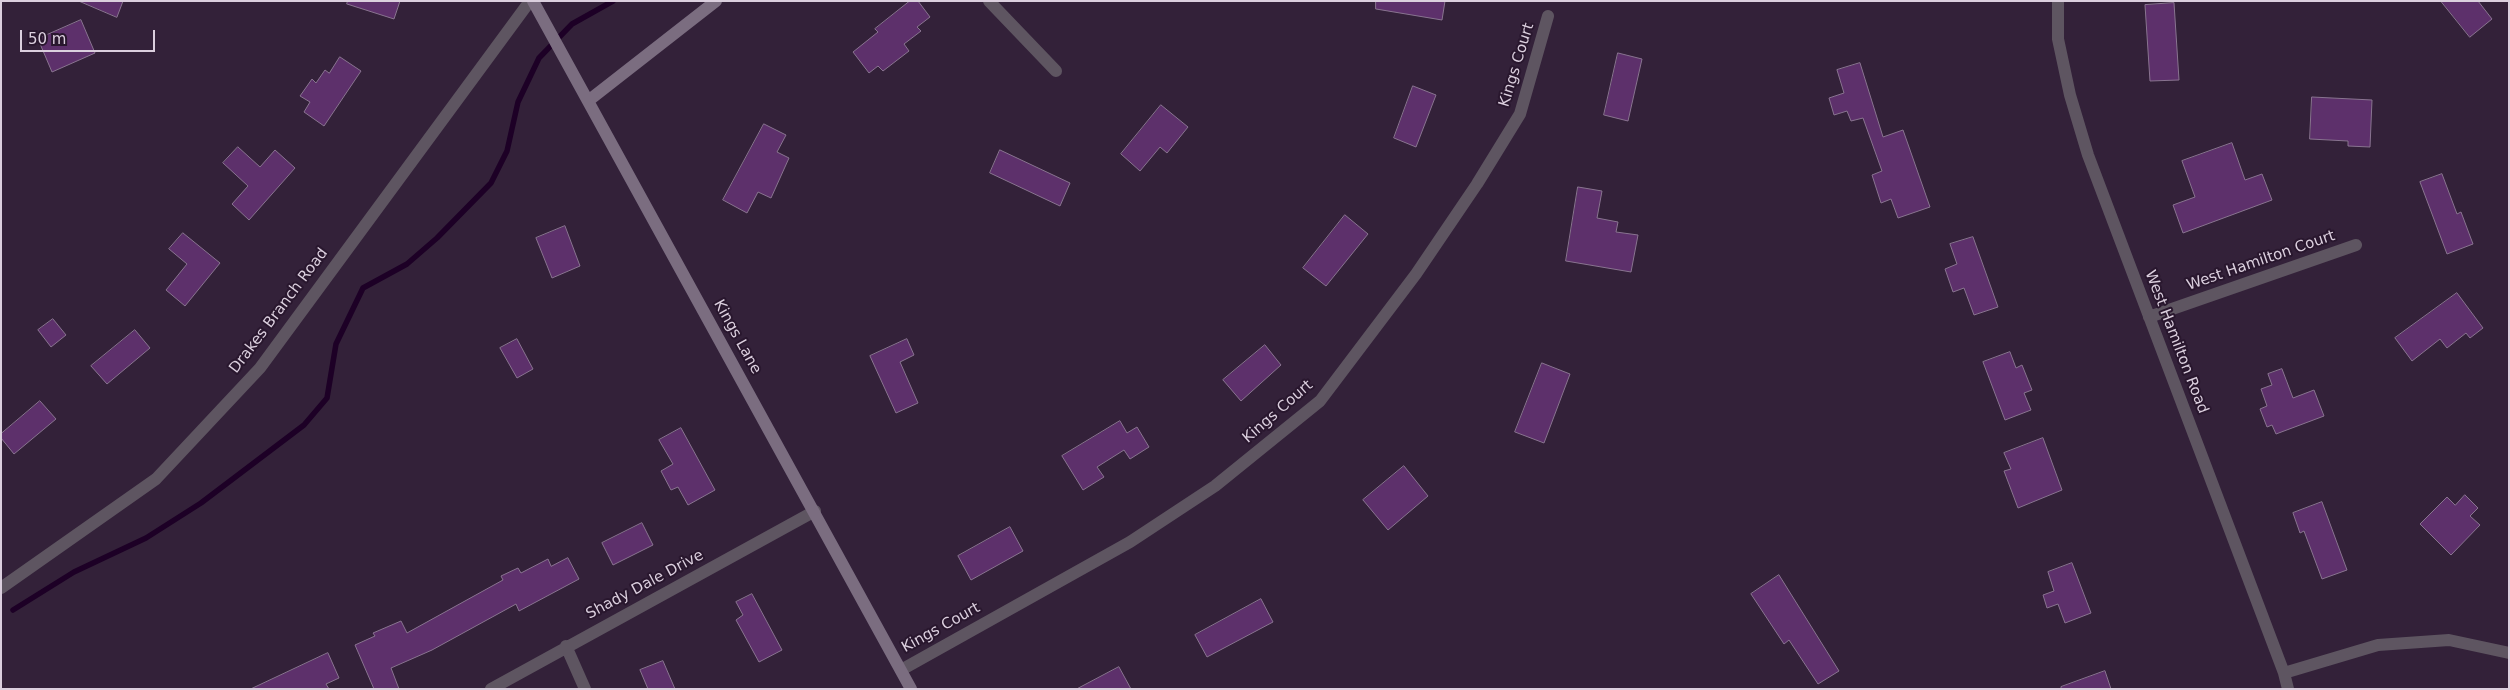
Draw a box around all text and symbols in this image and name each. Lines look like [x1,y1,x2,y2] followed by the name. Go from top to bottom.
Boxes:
[22,20,158,52] scale bar
[1496,21,1538,109] street label: Kings Court
[28,30,66,48] text: 50 m
[2185,227,2337,295] street label: West Hamilton Court
[226,245,332,377] street label: Drakes Branch Road
[2140,268,2212,416] street label: West Hamilton Road
[709,297,765,377] street label: Kings Lane
[1239,377,1317,447] street label: Kings Court
[583,546,707,624] street label: Shady Dale Drive
[899,599,983,657] street label: Kings Court

